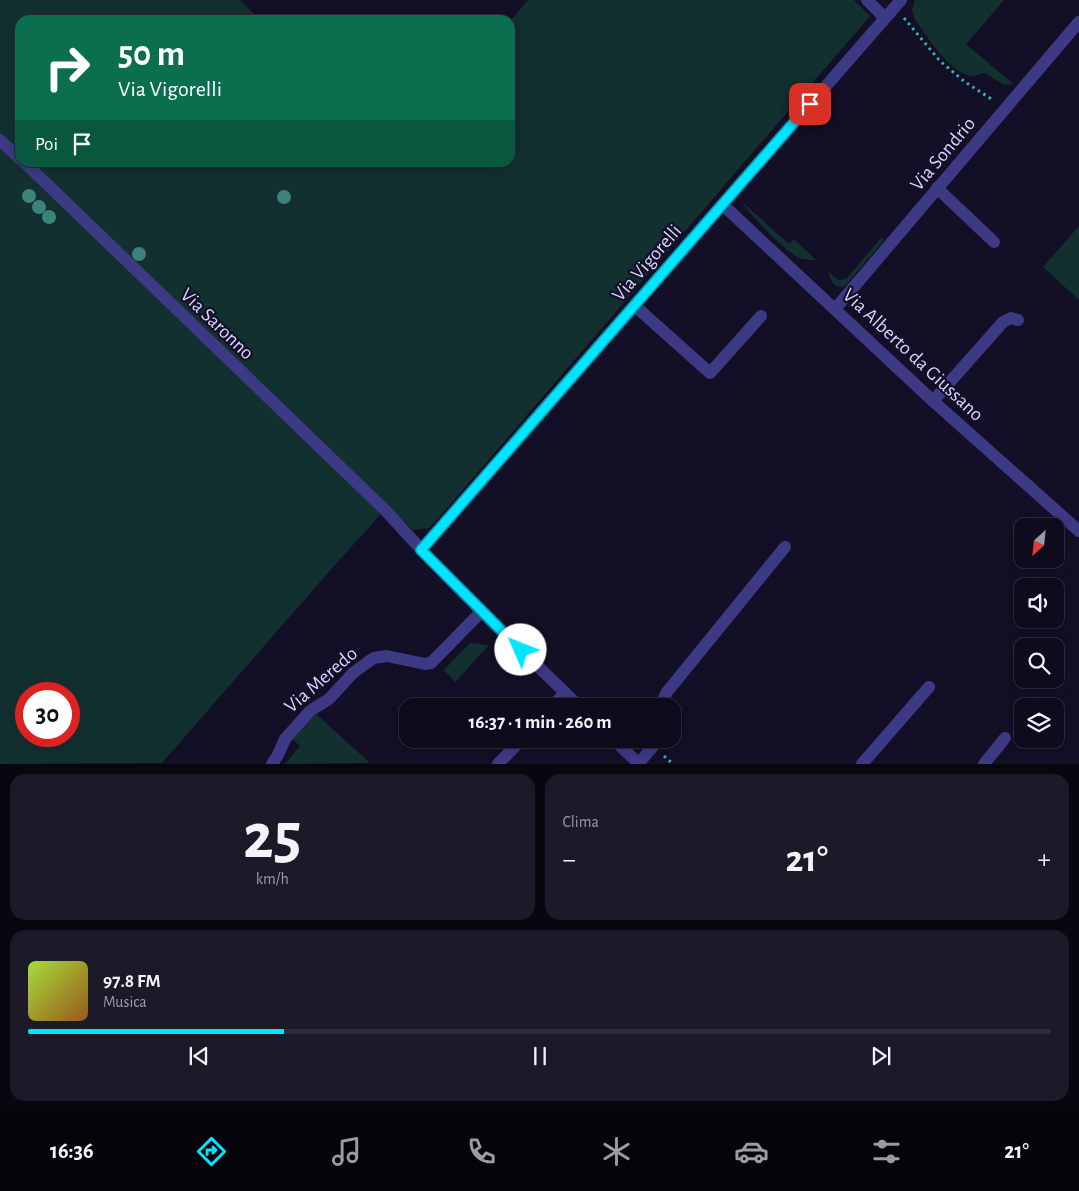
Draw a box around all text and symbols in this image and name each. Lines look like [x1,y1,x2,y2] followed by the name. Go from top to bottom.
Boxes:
[35,35,100,100] icon: right
[118,37,185,72] text: 50 m
[118,78,222,100] text: Via Vigorelli
[789,83,831,125] pin
[796,90,824,118] icon: arrive
[907,113,979,195] street label: Via Sondrio
[68,130,96,158] icon: arrive
[35,135,58,154] text: Poi
[608,221,686,305] street label: Via Vigorelli
[177,284,257,364] street label: Via Saronno
[839,285,987,425] street label: Via Alberto da Giussano
[1014,518,1064,568] north arrow
[1014,518,1064,748] map controls
[1014,578,1064,628] button: sound
[494,623,546,675] position arrow
[1014,638,1064,688] button: search
[281,643,361,717] street label: Via Meredo
[15,682,80,747] speed limit sign: 30
[1014,698,1064,748] button: layers
[468,713,612,732] text: 16:37 · 1 min · 260 m
[243,805,302,870] text: 25
[563,814,599,830] text: Clima
[785,841,828,879] text: 21°
[563,846,576,874] text: −
[1038,846,1051,874] text: +
[256,871,289,887] text: km/h
[103,972,161,991] text: 97.8 FM
[103,994,147,1010] text: Musica
[185,1042,213,1070] icon: previous
[526,1042,554,1070] icon: pause
[867,1042,895,1070] icon: next
[194,1134,229,1169] icon: directions
[329,1134,364,1169] icon: music
[464,1134,499,1169] icon: phone
[599,1134,634,1169] icon: climate
[734,1134,769,1169] icon: car
[869,1134,904,1169] icon: filters
[50,1140,94,1162] text: 16:36
[1004,1140,1029,1162] text: 21°

